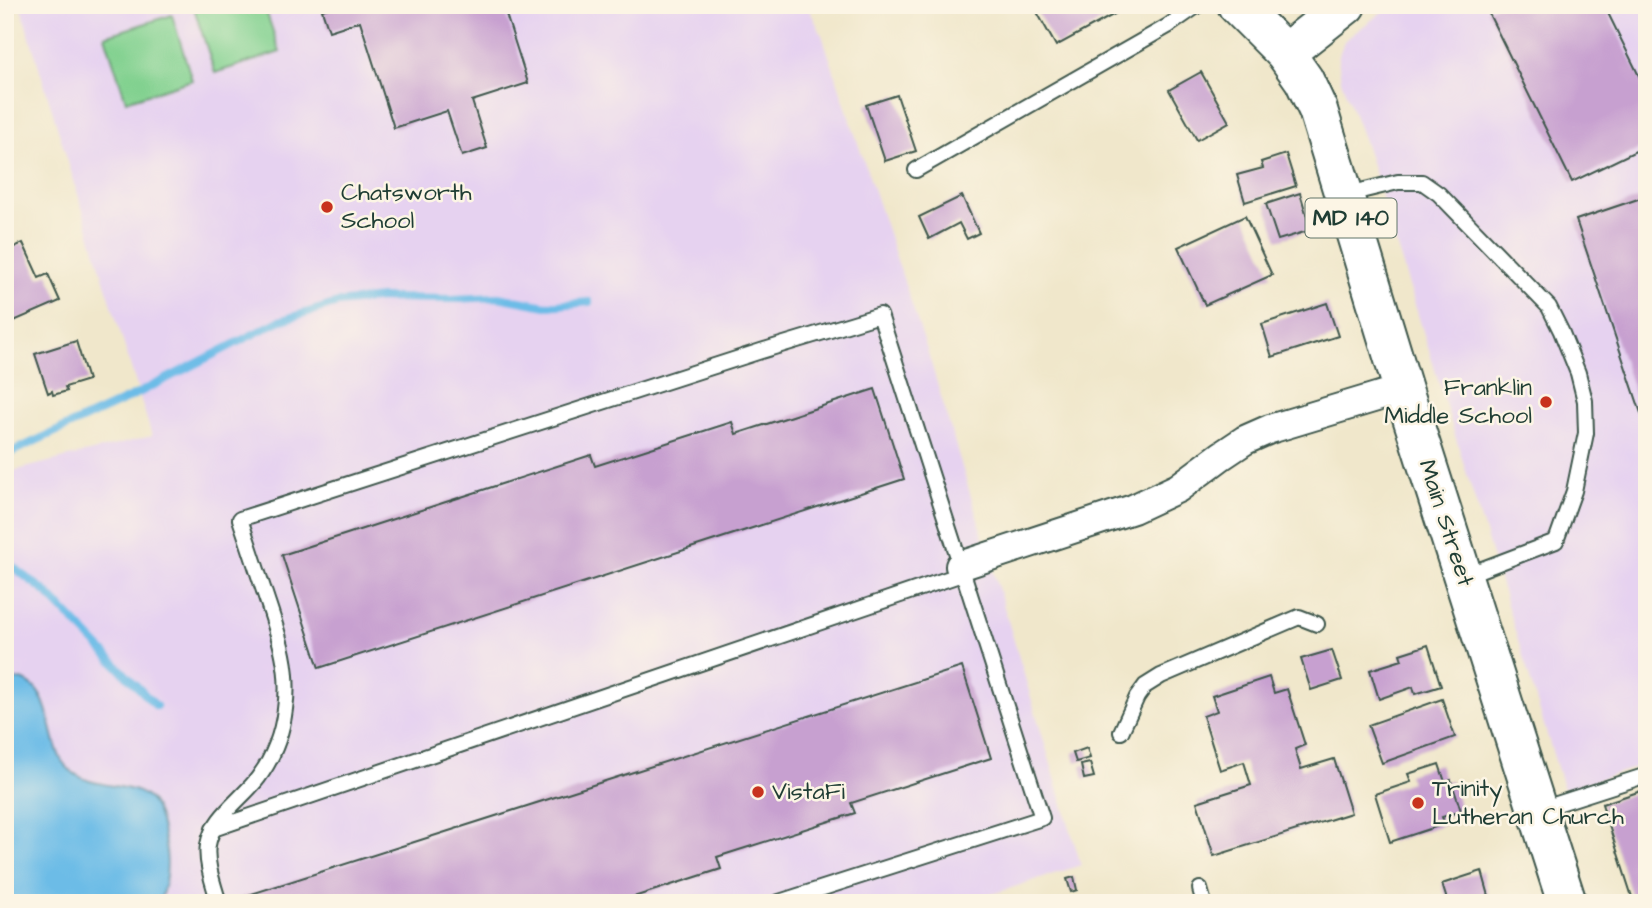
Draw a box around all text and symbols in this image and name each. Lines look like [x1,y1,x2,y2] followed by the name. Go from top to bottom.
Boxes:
[341,176,472,238] place label: Chatsworth School
[1306,198,1396,238] road number: MD 140
[319,199,335,215] marker: Chatsworth School
[1384,371,1532,433] place label: Franklin Middle School
[1538,394,1554,410] marker: Franklin Middle School
[1410,455,1483,591] street label: Main Street
[1432,772,1624,834] place label: Trinity Lutheran Church
[772,775,845,809] place label: VistaFi
[750,784,766,800] marker: VistaFi
[1410,795,1426,811] marker: Trinity Lutheran Church

